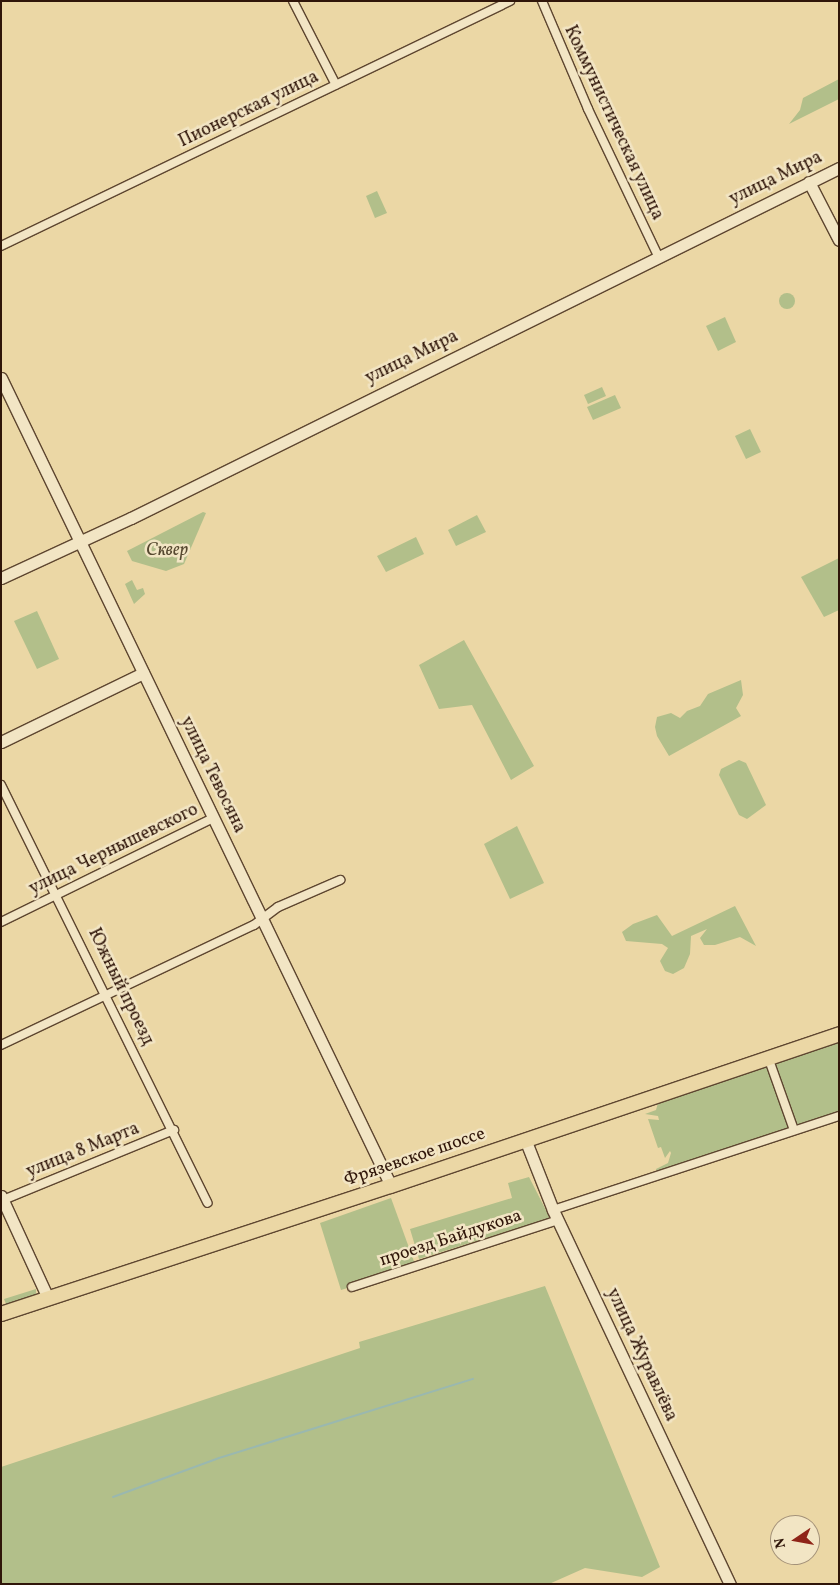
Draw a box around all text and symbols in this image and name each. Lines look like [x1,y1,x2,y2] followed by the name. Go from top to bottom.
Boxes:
[558,22,668,224] street label: Коммунистическая улица
[175,67,323,153] street label: Пионерская улица
[726,147,826,211] street label: улица Мира
[362,326,462,390] street label: улица Мира
[146,540,188,562] park label: Сквер
[174,713,250,837] street label: улица Тевосяна
[26,800,202,900] street label: улица Чернышевского
[82,925,158,1049] street label: Южный проезд
[23,1119,143,1183] street label: улица 8 Марта
[342,1124,488,1192] street label: Фрязевское шоссе
[377,1206,525,1272] street label: проезд Байдукова
[601,1285,681,1425] street label: улица Журавлёва
[770,1515,820,1565] north arrow
[770,1536,791,1550] text: N

